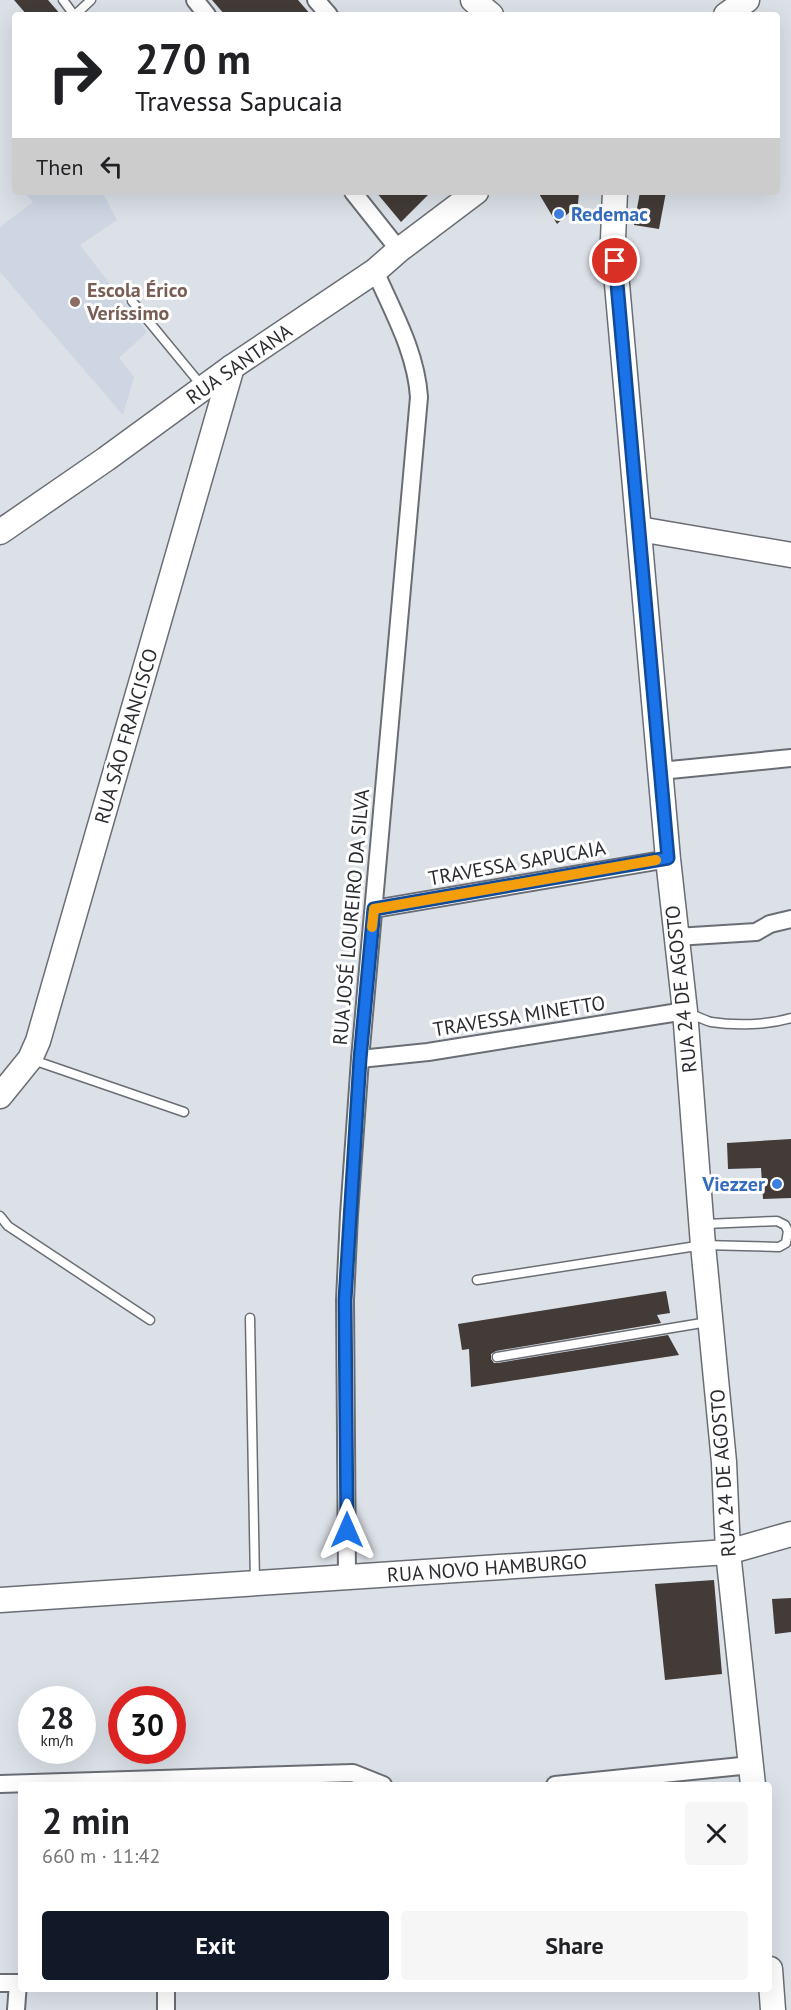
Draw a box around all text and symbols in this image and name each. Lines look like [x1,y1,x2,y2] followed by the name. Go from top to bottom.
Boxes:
[135,31,251,86] text: 270 m
[36,36,114,114] icon: right
[135,84,343,118] text: Travessa Sapucaia
[95,150,128,183] icon: left
[36,153,83,181] text: Then
[571,201,648,227] place label: Redemac
[552,207,566,221] marker: Redemac
[589,235,640,286] pin
[598,244,631,277] icon: arrive
[86,277,188,326] place label: Escola Érico Veríssimo
[68,295,82,309] marker: Escola Érico Veríssimo
[181,318,297,410] street label: RUA SANTANA
[89,645,163,827] street label: RUA SÃO FRANCISCO
[327,787,375,1046] street label: RUA JOSÉ LOUREIRO DA SILVA
[426,835,608,891] street label: TRAVESSA SAPUCAIA
[659,904,703,1074] street label: RUA 24 DE AGOSTO
[431,990,607,1042] street label: TRAVESSA MINETTO
[701,1171,765,1197] place label: Viezzer
[770,1177,784,1191] marker: Viezzer
[704,1388,742,1558] street label: RUA 24 DE AGOSTO
[315,1498,379,1562] position arrow
[386,1548,588,1588] street label: RUA NOVO HAMBURGO
[108,1686,186,1764] speed limit sign: 30
[40,1698,74,1737] text: 28
[41,1731,73,1750] text: km/h
[42,1797,130,1844] text: 2 min
[685,1802,748,1865] button: close
[42,1843,160,1869] text: 660 m · 11:42
[42,1911,389,1980] button: Exit
[401,1911,748,1980] button: Share

